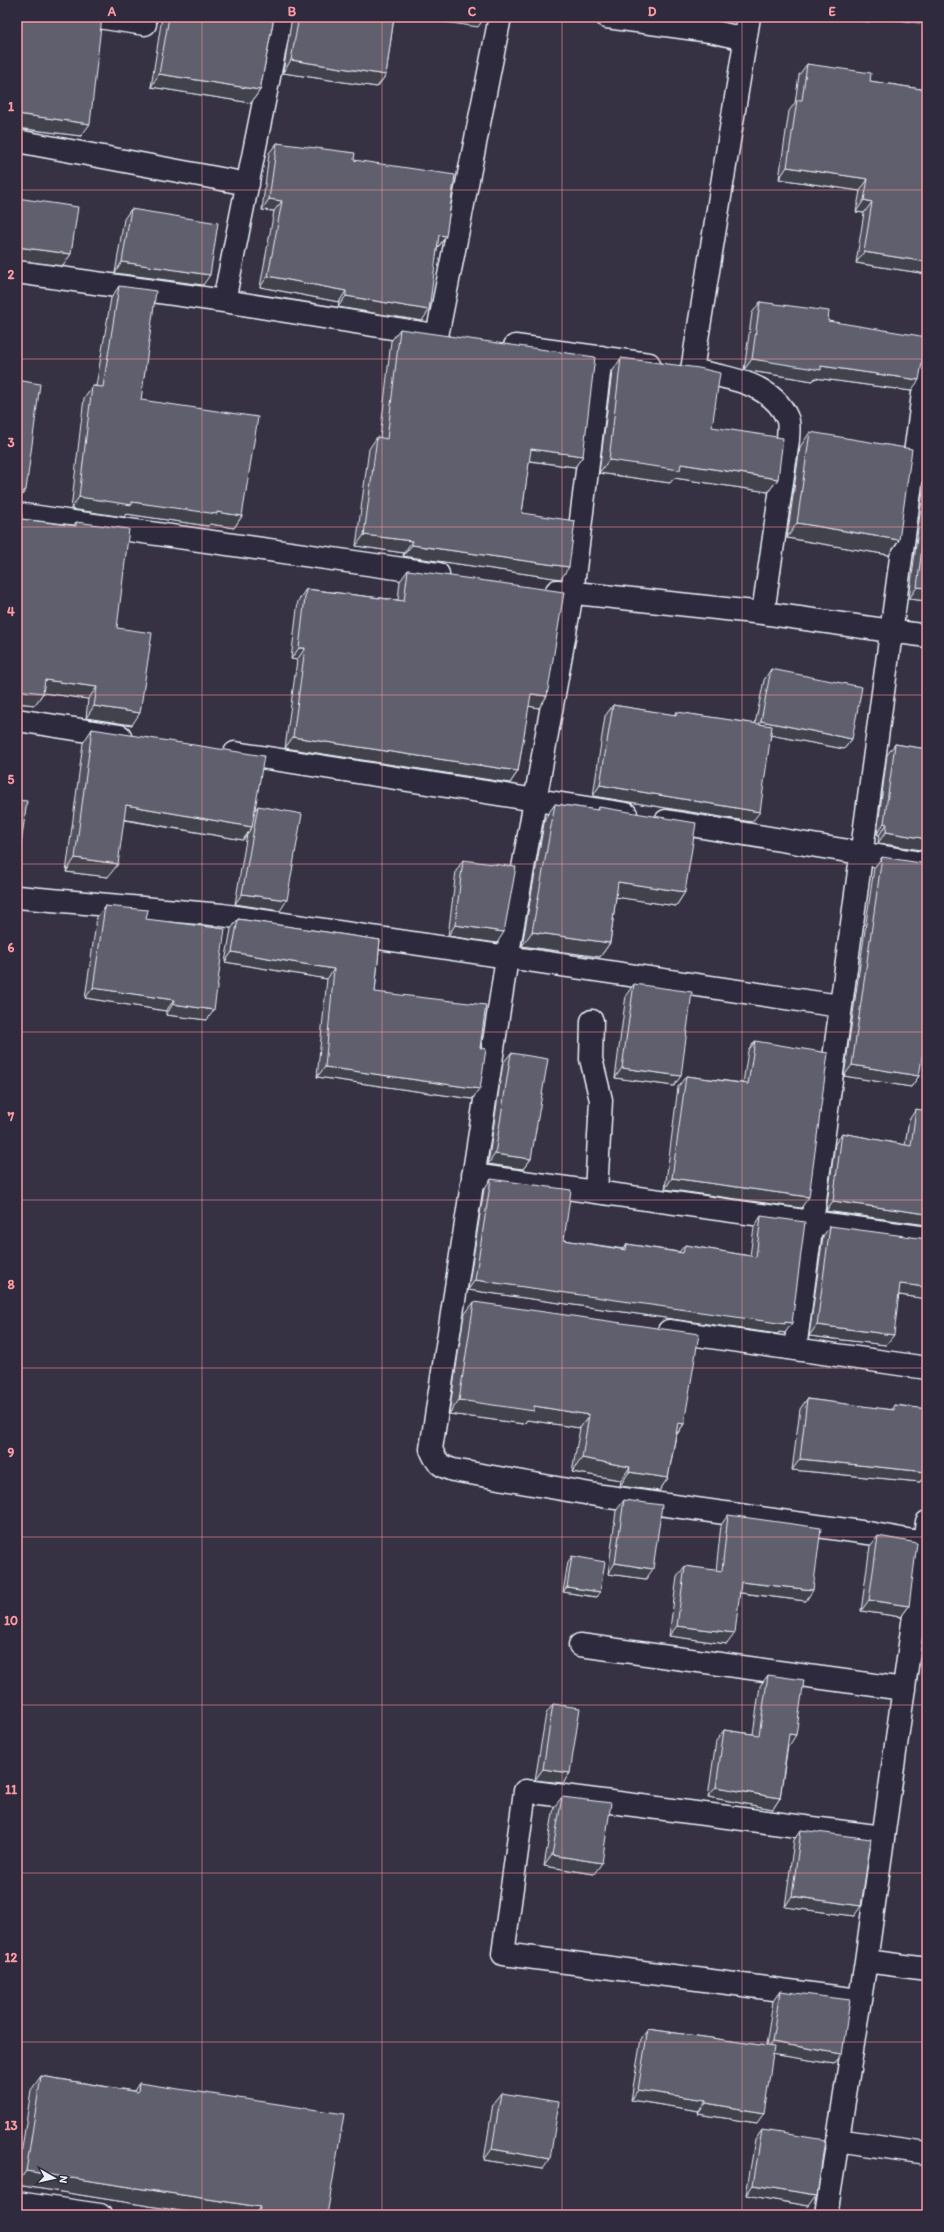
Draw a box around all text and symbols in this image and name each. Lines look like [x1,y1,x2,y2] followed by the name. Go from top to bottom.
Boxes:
[107,4,117,19] text: A
[288,4,297,19] text: B
[468,4,477,19] text: C
[648,4,657,19] text: D
[828,4,836,19] text: E
[8,99,14,114] text: 1
[8,267,15,282] text: 2
[7,435,15,450] text: 3
[7,604,15,619] text: 4
[8,772,15,787] text: 5
[8,940,15,955] text: 6
[7,1109,15,1124] text: 7
[7,1277,15,1292] text: 8
[8,1445,15,1460] text: 9
[4,1613,18,1628] text: 10
[5,1782,17,1797] text: 11
[5,1950,18,1965] text: 12
[4,2118,18,2133] text: 13
[34,2158,74,2198] north arrow
[56,2175,70,2184] text: N

